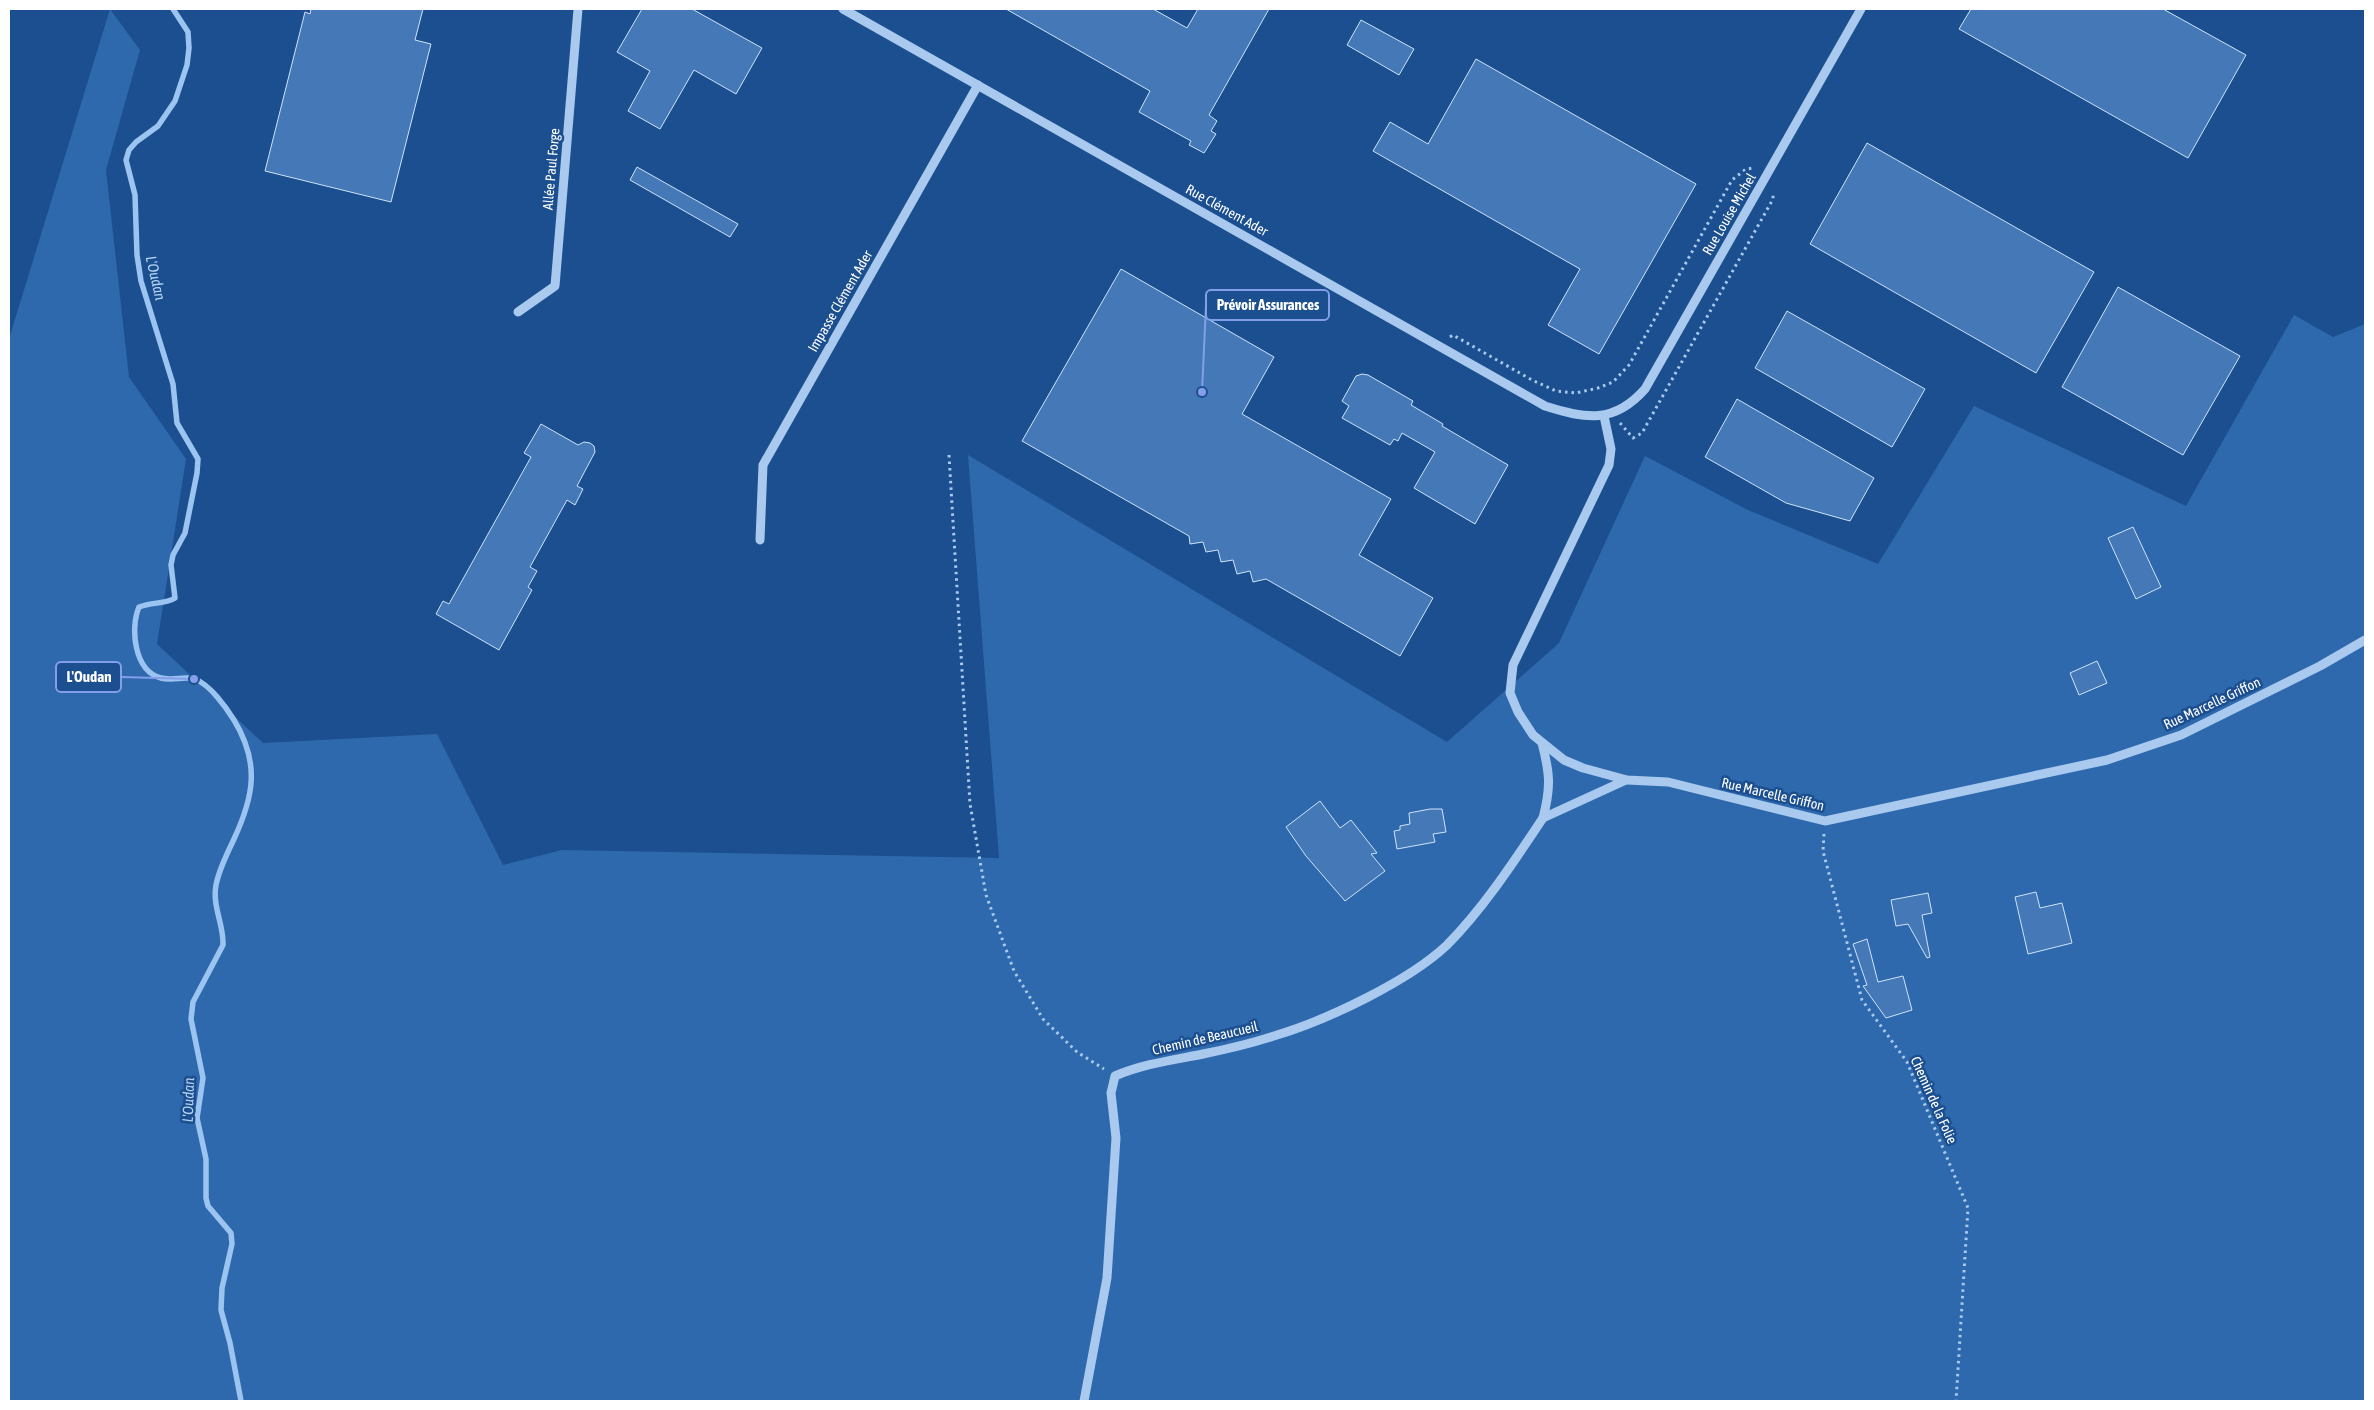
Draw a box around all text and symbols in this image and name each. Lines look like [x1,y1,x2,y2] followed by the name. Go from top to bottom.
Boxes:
[539,127,563,211] street label: Allée Paul Forge
[1699,170,1759,258] street label: Rue Louise Michel
[1183,181,1272,240] street label: Rue Clément Ader
[804,247,876,355] street label: Impasse Clément Ader
[143,254,169,302] water label: L'Oudan
[1206,290,1329,320] callout: Prévoir Assurances
[1217,296,1320,313] text: Prévoir Assurances
[56,662,121,692] callout: L'Oudan
[67,668,111,685] text: L'Oudan
[2161,674,2263,732] street label: Rue Marcelle Griffon
[1720,774,1826,814] street label: Rue Marcelle Griffon
[1151,1018,1260,1058] street label: Chemin de Beaucueil
[1908,1054,1960,1146] street label: Chemin de la Folie
[179,1077,197,1123] water label: L'Oudan

